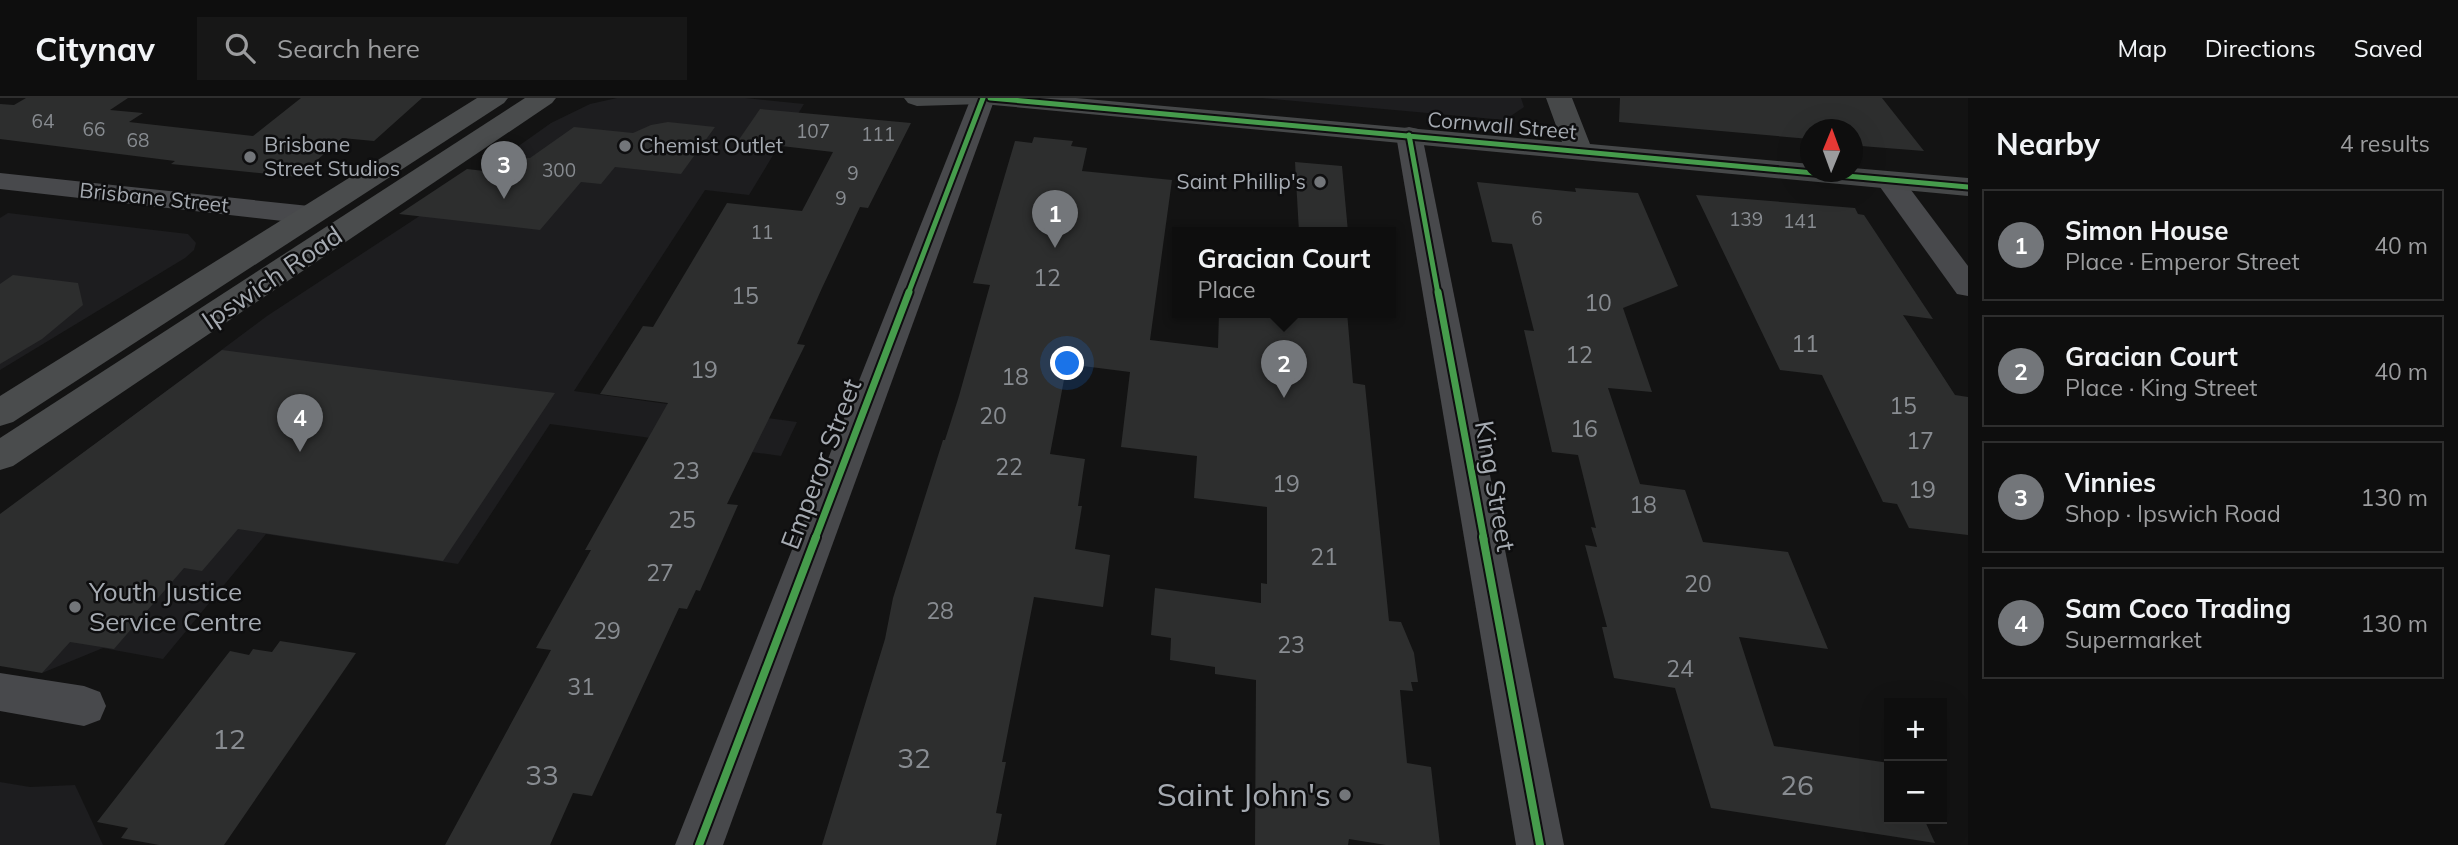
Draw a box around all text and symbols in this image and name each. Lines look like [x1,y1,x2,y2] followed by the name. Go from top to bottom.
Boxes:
[197,17,687,80] search box
[35,28,155,69] text: Citynav
[221,29,259,67] icon: search
[277,32,420,65] text: Search here
[2117,33,2167,63] text: Map
[2205,33,2316,63] text: Directions
[2354,33,2423,63] text: Saved
[1426,106,1578,144] street label: Cornwall Street
[32,109,54,133] house number: 64
[83,117,105,141] house number: 66
[796,119,830,143] house number: 107
[1800,119,1863,182] north arrow
[861,122,895,146] house number: 111
[1996,125,2100,163] text: Nearby
[127,128,149,152] house number: 68
[2340,129,2430,158] text: 4 results
[264,131,400,181] place label: Brisbane Street Studios
[639,132,783,158] place label: Chemist Outlet
[617,138,633,154] marker: Chemist Outlet
[481,141,527,199] pin: 3
[242,149,258,165] marker: Brisbane Street Studios
[542,158,576,182] house number: 300
[847,161,859,185] house number: 9
[1177,168,1306,194] place label: Saint Phillip's
[1312,174,1328,190] marker: Saint Phillip's
[78,176,230,218] street label: Brisbane Street
[835,186,847,210] house number: 9
[1032,190,1078,248] pin: 1
[1531,206,1543,230] house number: 6
[1729,207,1763,231] house number: 139
[1783,209,1817,233] house number: 141
[2065,214,2228,247] text: Simon House
[195,219,348,337] street label: Ipswich Road
[751,220,773,244] house number: 11
[1172,227,1396,318] popup
[2014,231,2028,260] text: 1
[2374,231,2428,260] text: 40 m
[1198,242,1370,275] text: Gracian Court
[2065,247,2300,276] text: Place · Emperor Street
[1033,263,1061,292] house number: 12
[1198,275,1255,304] text: Place
[731,281,759,310] house number: 15
[1584,288,1612,317] house number: 10
[1791,329,1819,358] house number: 11
[1261,340,1307,398] pin: 2
[1565,340,1593,369] house number: 12
[2065,340,2238,373] text: Gracian Court
[1050,346,1084,380] your location
[690,355,718,384] house number: 19
[2014,357,2028,386] text: 2
[2374,357,2428,386] text: 40 m
[1001,362,1029,391] house number: 18
[2065,373,2257,402] text: Place · King Street
[773,374,868,554] street label: Emperor Street
[1889,391,1917,420] house number: 15
[277,394,323,452] pin: 4
[979,401,1007,430] house number: 20
[1570,414,1598,443] house number: 16
[1468,418,1523,554] street label: King Street
[1906,426,1934,455] house number: 17
[995,452,1023,481] house number: 22
[672,456,700,485] house number: 23
[2065,466,2156,499] text: Vinnies
[1272,469,1300,498] house number: 19
[1908,475,1936,504] house number: 19
[2014,483,2028,512] text: 3
[2360,483,2428,512] text: 130 m
[1629,490,1657,519] house number: 18
[2065,499,2281,528] text: Shop · Ipswich Road
[668,505,696,534] house number: 25
[1310,542,1338,571] house number: 21
[646,558,674,587] house number: 27
[1684,569,1712,598] house number: 20
[88,575,262,638] place label: Youth Justice Service Centre
[2065,592,2291,625] text: Sam Coco Trading
[926,596,954,625] house number: 28
[67,599,83,615] marker: Youth Justice Service Centre
[2014,609,2028,638] text: 4
[2360,609,2428,638] text: 130 m
[593,616,621,645] house number: 29
[2065,625,2202,654] text: Supermarket
[1277,630,1305,659] house number: 23
[1666,654,1694,683] house number: 24
[567,672,595,701] house number: 31
[1884,698,1947,824] map controls
[1884,698,1947,761] button: +
[212,721,246,756] house number: 12
[897,740,931,775] house number: 32
[525,757,559,792] house number: 33
[1884,761,1947,824] button: −
[1780,767,1814,802] house number: 26
[1157,774,1331,814] place label: Saint John's
[1337,787,1353,803] marker: Saint John's

